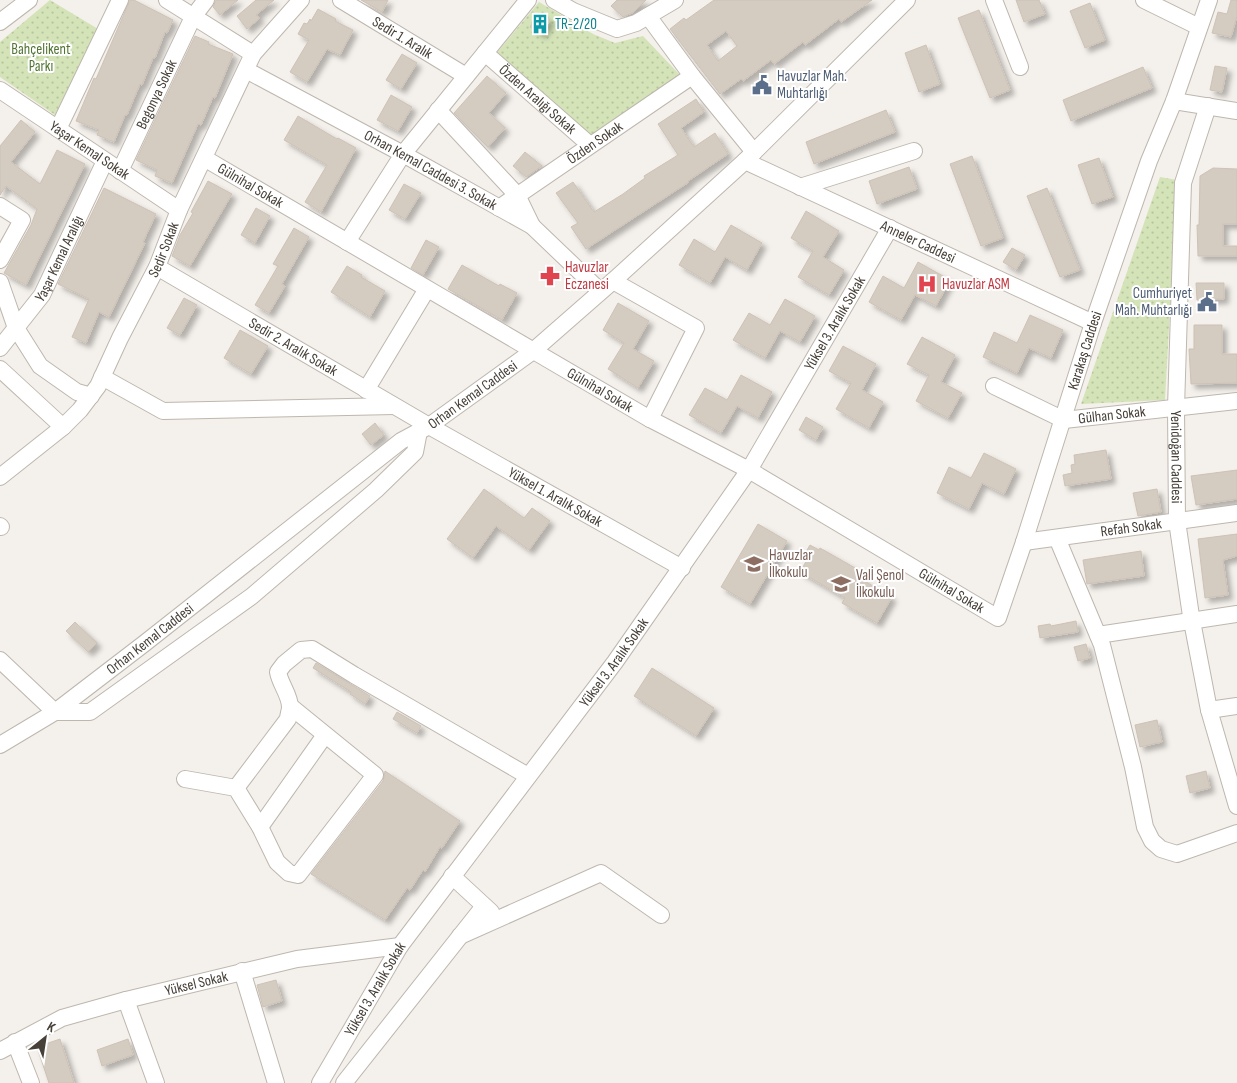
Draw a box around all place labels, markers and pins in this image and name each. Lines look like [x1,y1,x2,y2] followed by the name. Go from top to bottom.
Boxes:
[529,13,551,35] building icon: TR-2/20
[555,15,597,34] place label: TR-2/20
[777,67,847,103] place label: Havuzlar Mah. Muhtarlığı
[751,74,773,96] public building icon: Havuzlar Mah. Muhtarlığı
[565,258,609,294] place label: Havuzlar Eczanesi
[539,265,561,287] pharmacy icon: Havuzlar Eczanesi
[916,273,938,295] hospital icon: Havuzlar ASM
[942,275,1010,294] place label: Havuzlar ASM
[1115,284,1192,320] place label: Cumhuriyet Mah. Muhtarlığı
[1196,291,1218,313] public building icon: Cumhuriyet Mah. Muhtarlığı
[769,546,813,582] place label: Havuzlar İlkokulu
[743,553,765,575] school or university icon: Havuzlar İlkokulu
[856,566,904,602] place label: Valİ Şenol İlkokulu
[830,573,852,595] school or university icon: Valİ Şenol İlkokulu

